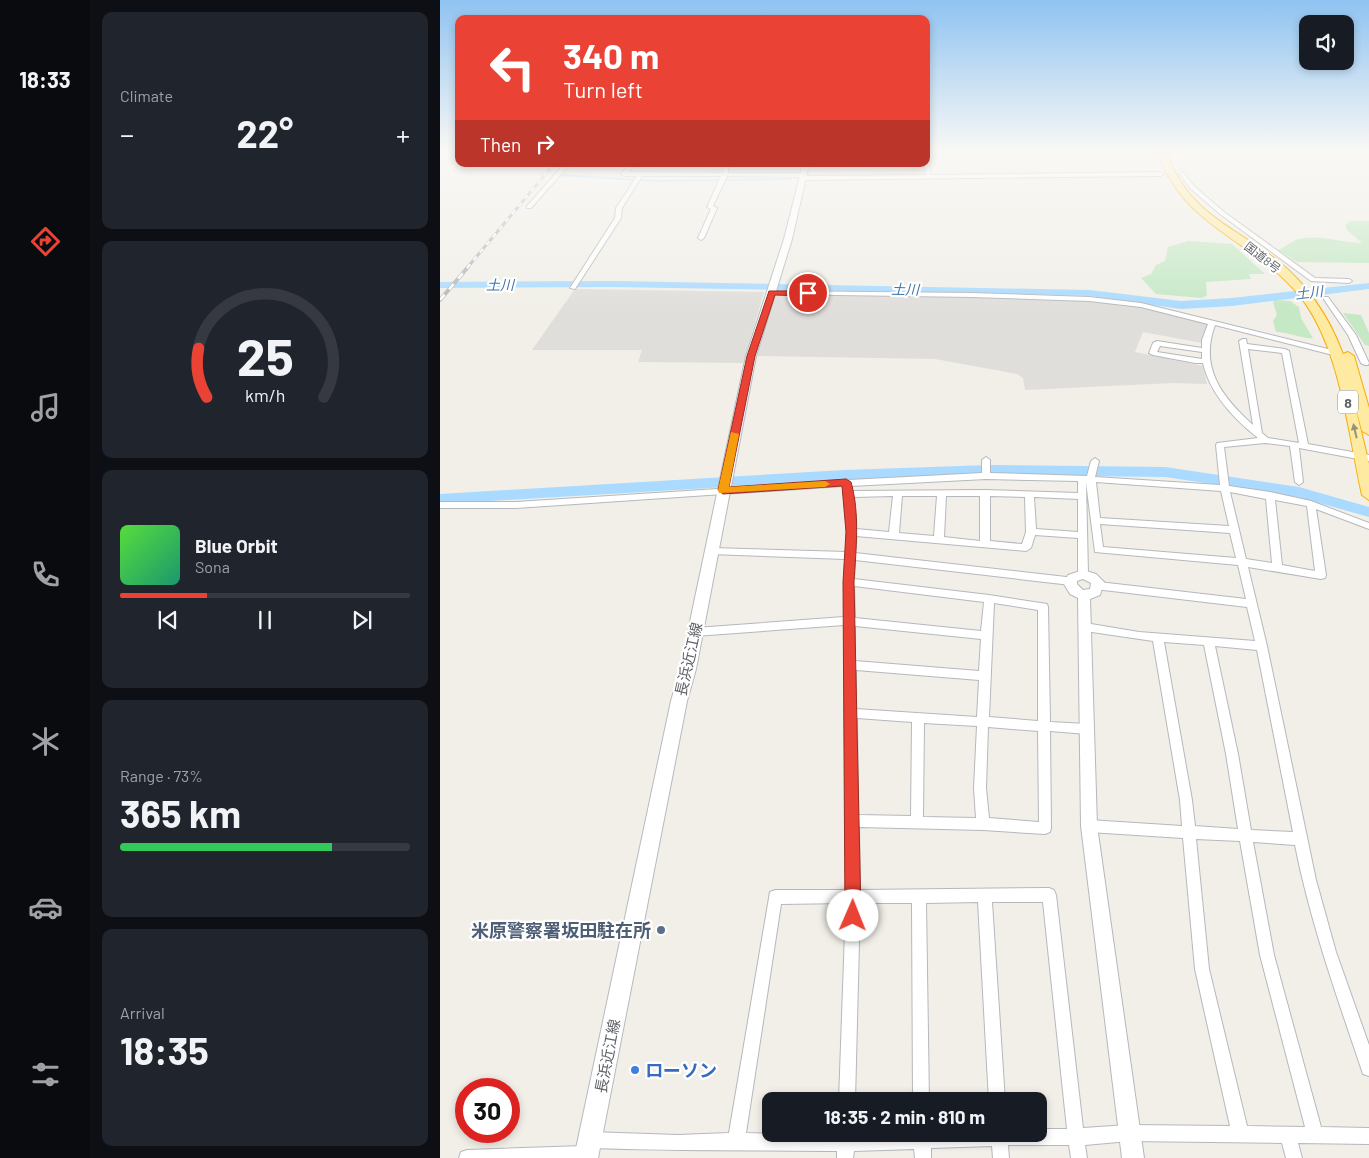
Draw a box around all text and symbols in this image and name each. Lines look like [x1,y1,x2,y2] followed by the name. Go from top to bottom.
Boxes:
[1299,15,1354,70] map controls
[1299,15,1354,70] button: sound
[563,34,659,76] text: 340 m
[480,35,545,100] icon: left
[19,66,71,92] text: 18:33
[563,76,643,102] text: Turn left
[120,86,173,105] text: Climate
[237,110,293,156] text: 22°
[120,117,134,151] text: −
[396,117,410,151] text: +
[531,130,559,158] icon: right
[480,133,521,156] text: Then
[28,224,63,259] icon: directions
[1242,238,1284,276] street label: 国道8号
[787,272,829,314] pin
[486,276,516,293] water label: 土川
[794,279,822,307] icon: arrive
[891,280,921,298] water label: 土川
[1294,282,1326,302] water label: 土川
[236,324,294,386] text: 25
[245,384,285,406] text: km/h
[28,390,63,425] icon: music
[1338,391,1358,414] road number: 8
[1351,423,1359,438] one-way arrow
[195,534,278,557] text: Blue Orbit
[28,557,63,592] icon: phone
[195,557,230,576] text: Sona
[154,606,182,634] icon: previous
[251,606,279,634] icon: pause
[348,606,376,634] icon: next
[671,620,705,698] street label: 長浜近江線
[28,724,63,759] icon: climate
[120,766,203,785] text: Range · 73%
[120,790,241,836] text: 365 km
[826,889,878,941] position arrow
[28,890,63,925] icon: car
[471,919,651,941] place label: 米原警察署坂田駐在所
[655,924,667,936] marker: 米原警察署坂田駐在所
[120,1003,165,1022] text: Arrival
[591,1017,623,1095] street label: 長浜近江線
[120,1027,209,1073] text: 18:35
[28,1057,63,1092] icon: filters
[645,1059,717,1081] place label: ローソン
[629,1064,641,1076] marker: ローソン
[455,1078,520,1143] speed limit sign: 30
[824,1105,985,1128] text: 18:35 · 2 min · 810 m

